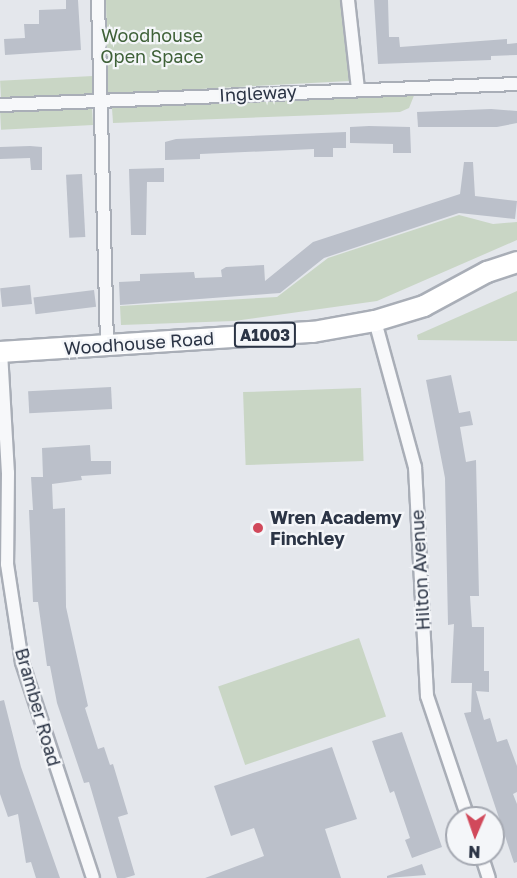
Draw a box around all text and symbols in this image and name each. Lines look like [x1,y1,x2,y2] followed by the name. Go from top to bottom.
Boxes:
[100,25,204,68] park label: Woodhouse Open Space
[219,80,297,106] street label: Ingleway
[234,322,296,348] road number: A1003
[63,327,215,359] street label: Woodhouse Road
[270,507,402,550] place label: Wren Academy Finchley
[406,509,434,631] street label: Hilton Avenue
[251,521,265,535] marker: Wren Academy Finchley
[11,645,65,769] street label: Bramber Road
[445,806,505,866] north arrow
[468,842,481,862] text: N

